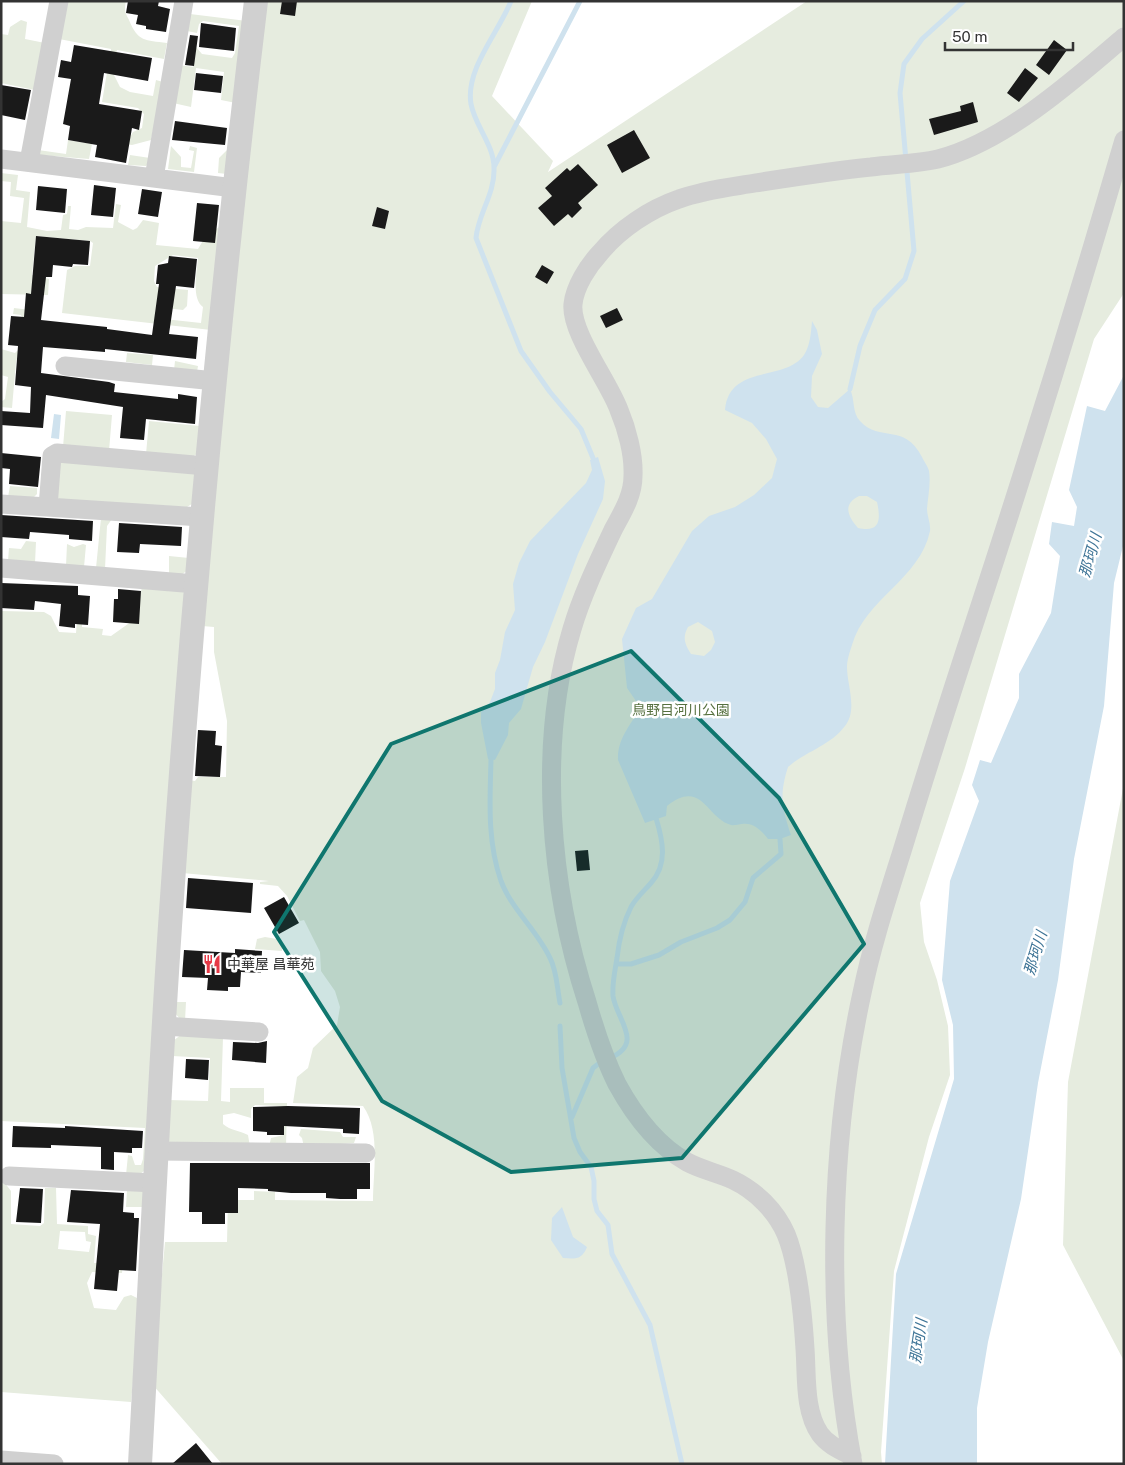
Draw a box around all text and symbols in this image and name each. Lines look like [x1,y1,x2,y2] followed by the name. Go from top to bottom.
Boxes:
[945,20,1072,52] scale bar
[952,28,987,45] text: 50 m
[1076,529,1105,579] water label: 那珂川
[632,702,730,718] park label: 鳥野目河川公園
[1020,927,1050,977] water label: 那珂川
[201,953,223,975] restaurant icon: 中華屋 昌華苑
[227,956,314,972] place label: 中華屋 昌華苑
[906,1315,930,1365] water label: 那珂川

